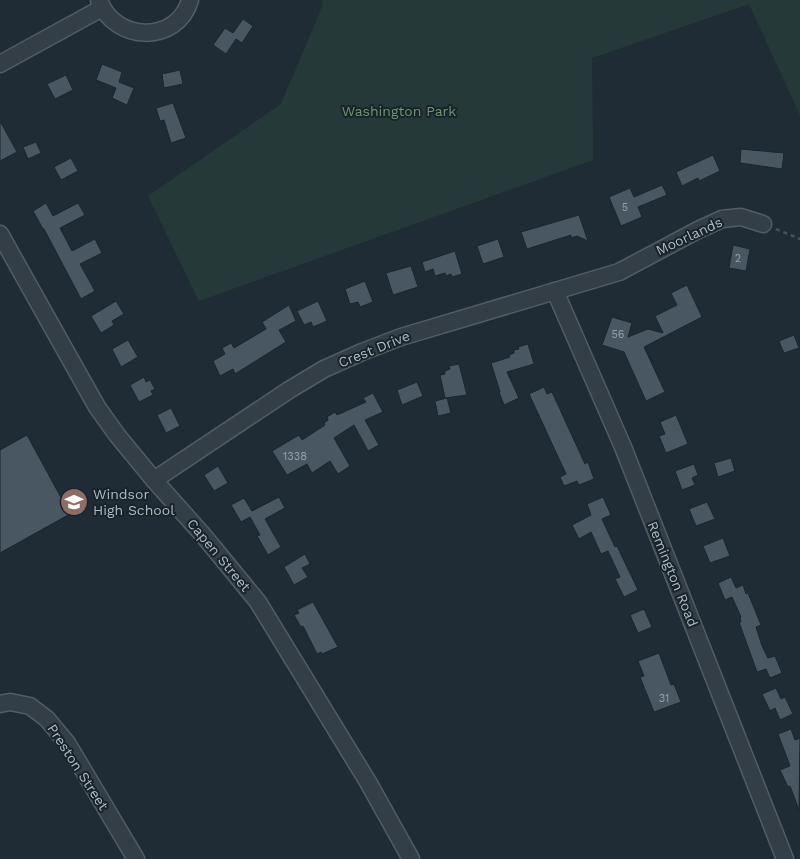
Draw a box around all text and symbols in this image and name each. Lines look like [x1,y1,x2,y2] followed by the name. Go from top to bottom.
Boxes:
[342,103,456,119] park label: Washington Park
[622,201,628,214] house number: 5
[653,214,725,258] street label: Moorlands
[735,252,741,265] house number: 2
[336,327,412,371] street label: Crest Drive
[611,328,625,341] house number: 56
[283,450,307,463] house number: 1338
[93,486,175,518] place label: Windsor High School
[59,487,89,517] school or university icon: Windsor High School
[184,515,254,595] street label: Capen Street
[645,519,701,629] street label: Remington Road
[659,692,669,705] house number: 31
[44,721,112,813] street label: Preston Street

